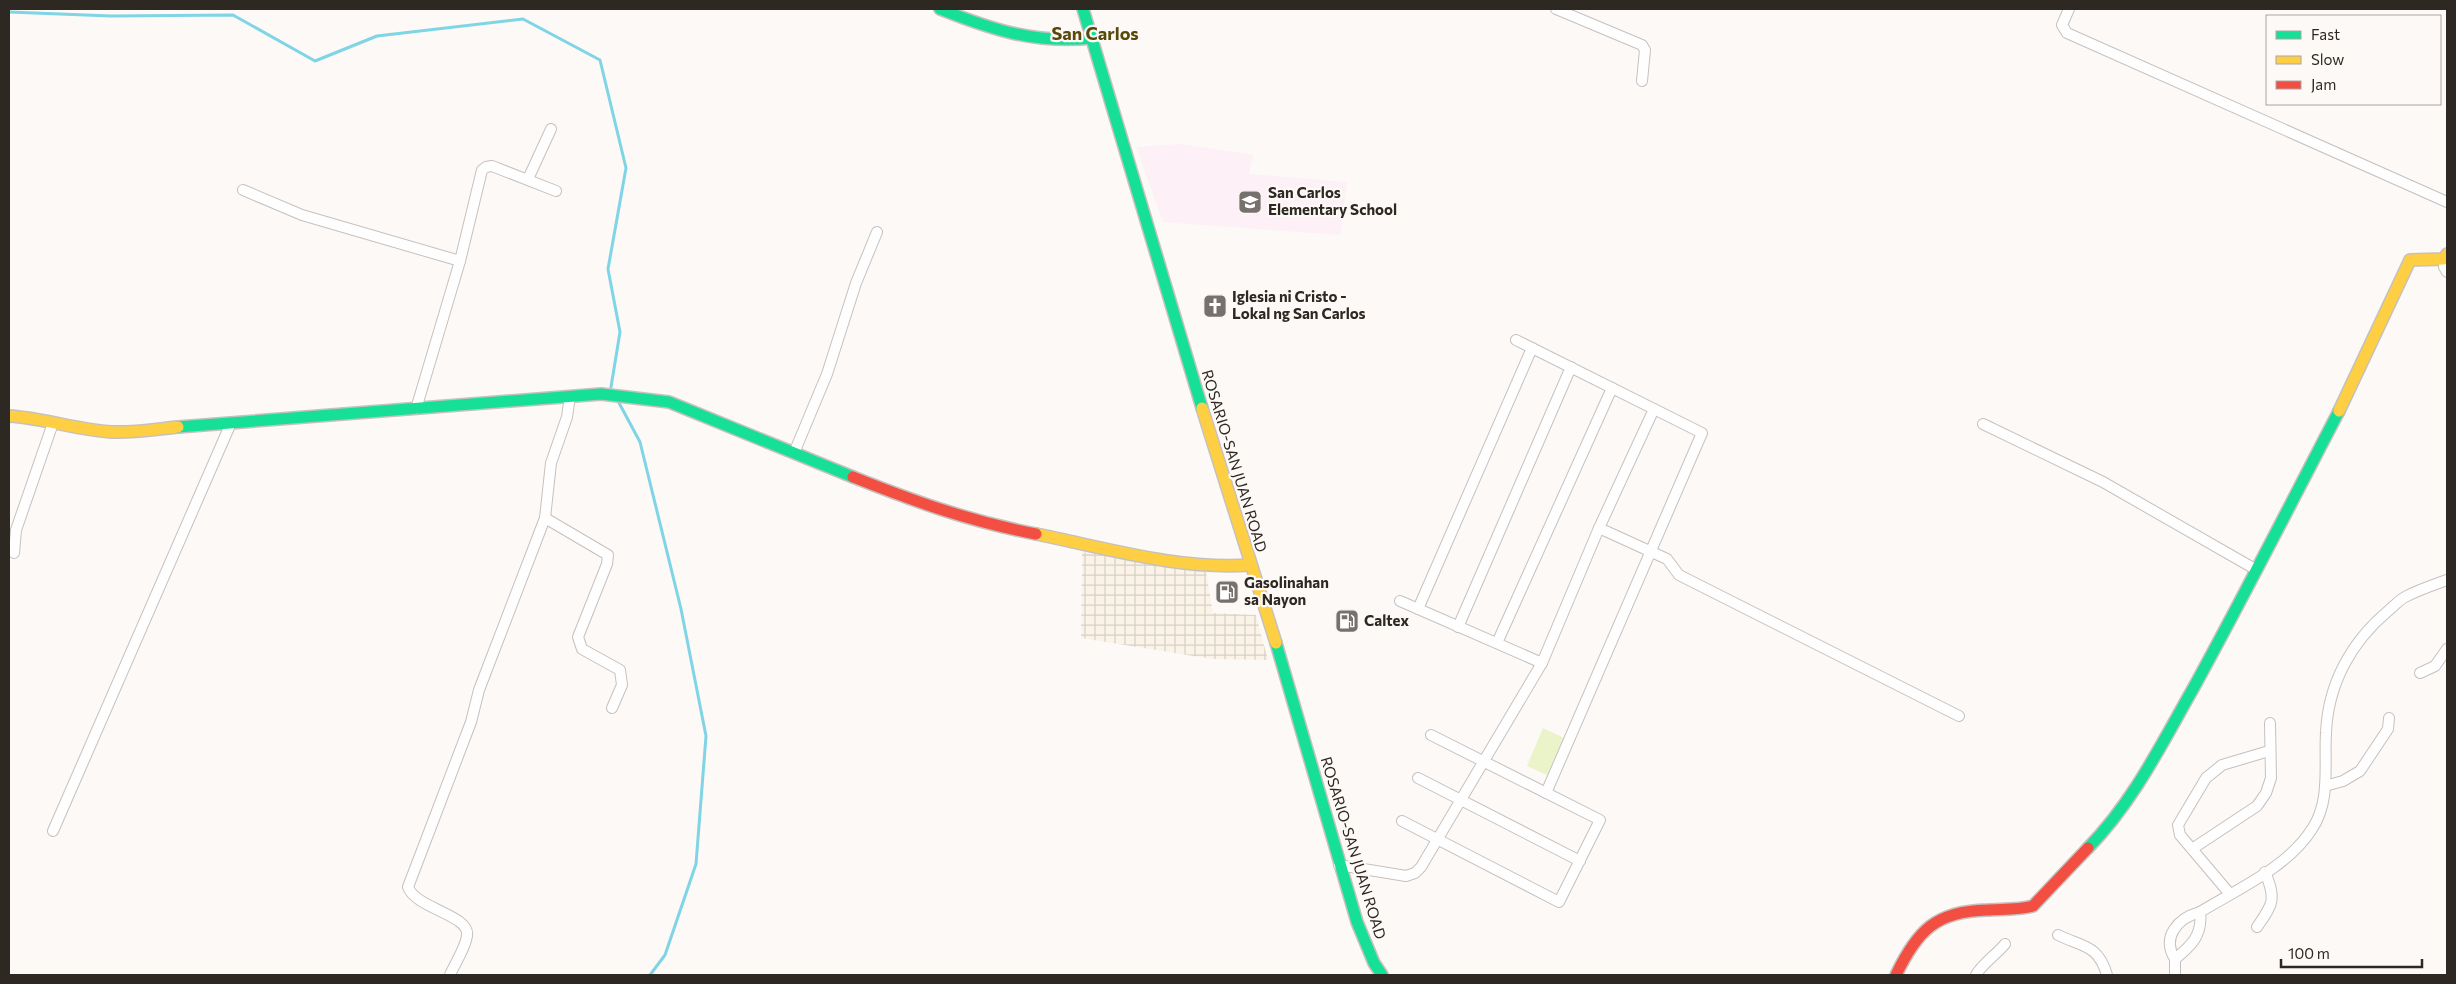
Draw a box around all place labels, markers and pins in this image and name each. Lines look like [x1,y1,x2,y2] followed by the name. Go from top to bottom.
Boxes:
[1268,183,1397,218] place label: San Carlos Elementary School
[1237,189,1263,215] school or university icon: San Carlos Elementary School
[1232,287,1366,322] place label: Iglesia ni Cristo - Lokal ng San Carlos
[1202,293,1228,319] church icon: Iglesia ni Cristo - Lokal ng San Carlos
[1244,573,1329,608] place label: Gasolinahan sa Nayon
[1214,579,1240,605] fuel station icon: Gasolinahan sa Nayon
[1334,608,1360,634] fuel station icon: Caltex
[1364,611,1409,629] place label: Caltex

